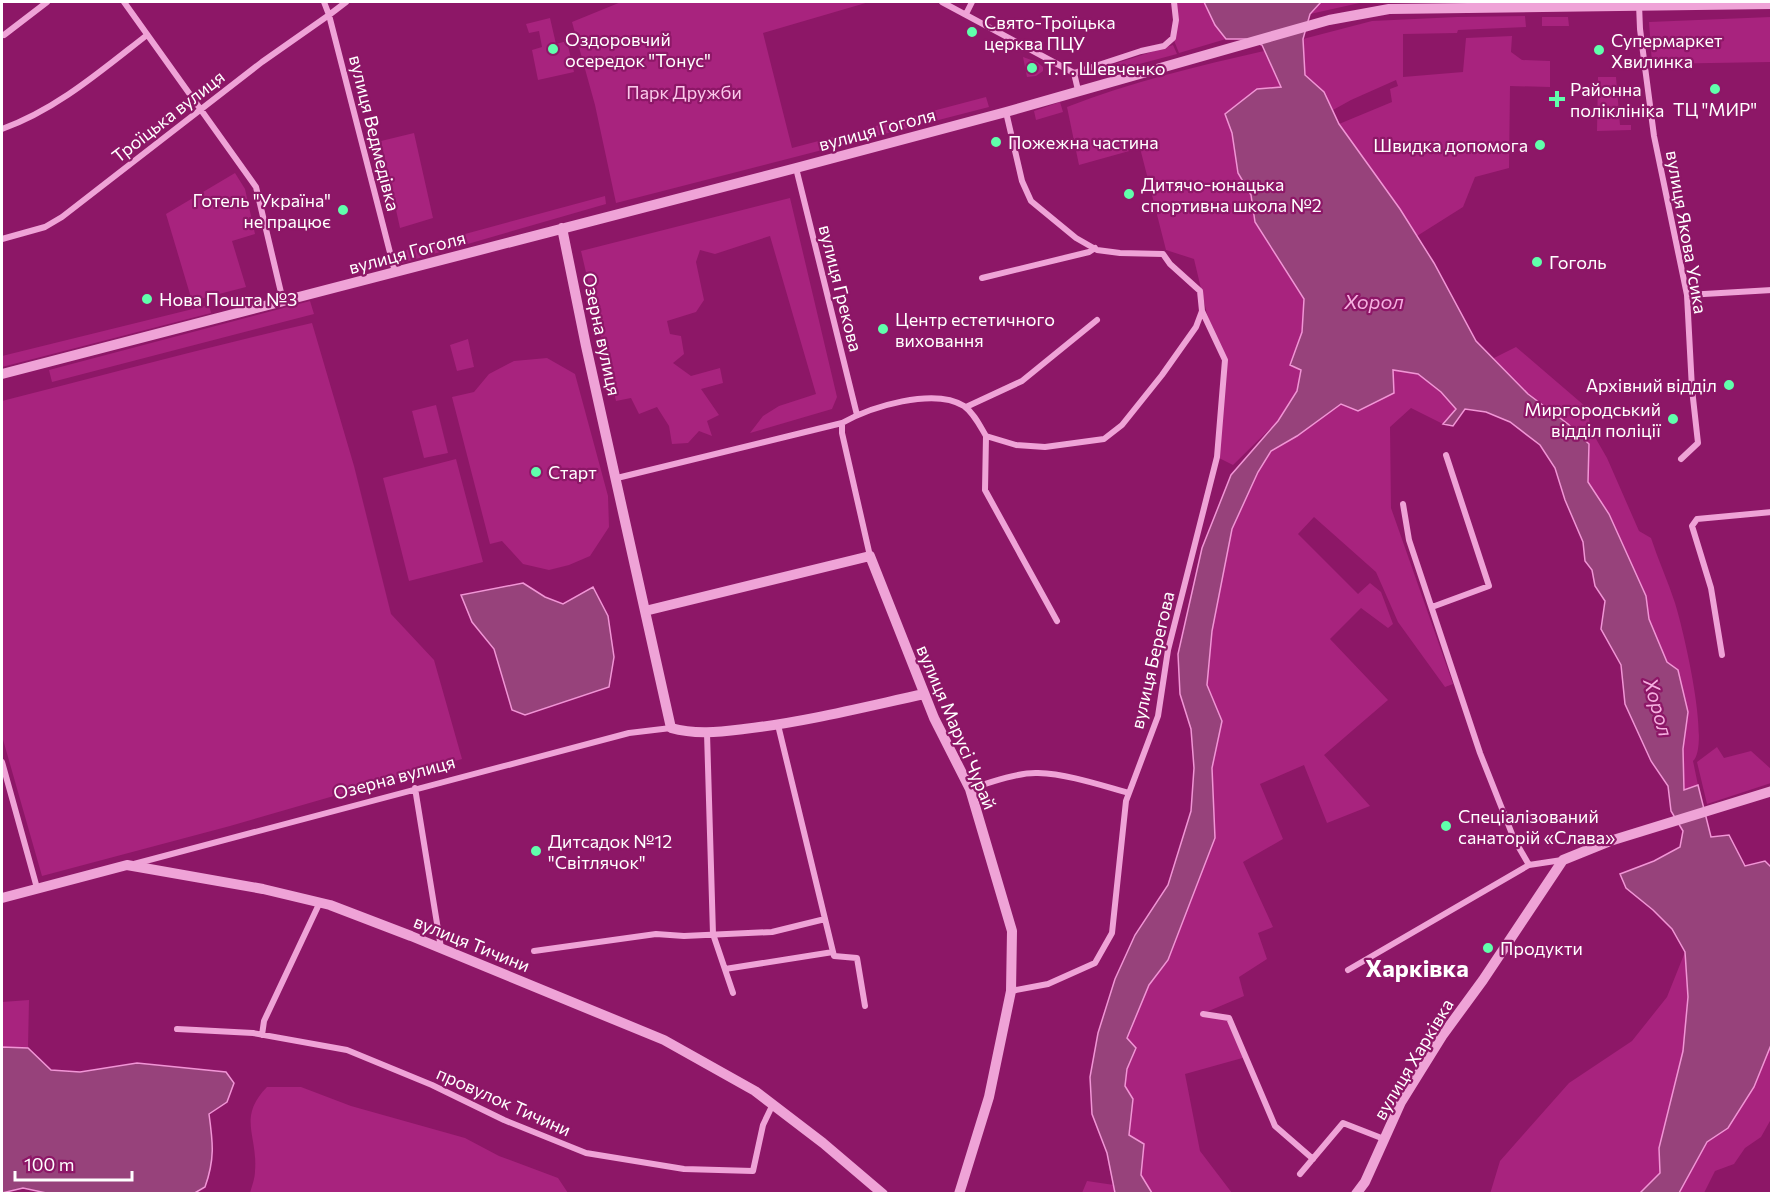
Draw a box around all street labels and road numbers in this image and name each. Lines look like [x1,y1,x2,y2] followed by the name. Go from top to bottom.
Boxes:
[345,53,405,213] street label: вулиця Ведмедівка
[107,65,229,167] street label: Троїцька вулиця
[816,103,938,155] street label: вулиця Гоголя
[1662,149,1712,315] street label: вулиця Якова Усика
[815,222,867,354] street label: вулиця Грекова
[346,226,468,278] street label: вулиця Гоголя
[578,270,626,398] street label: Озерна вулиця
[1125,589,1179,731] street label: вулиця Берегова
[912,641,1002,813] street label: вулиця Марусі Чурай
[331,750,457,804] street label: Озерна вулиця
[411,910,533,976] street label: вулиця Тичини
[1368,995,1458,1123] street label: вулиця Харківка
[433,1062,575,1140] street label: провулок Тичини

